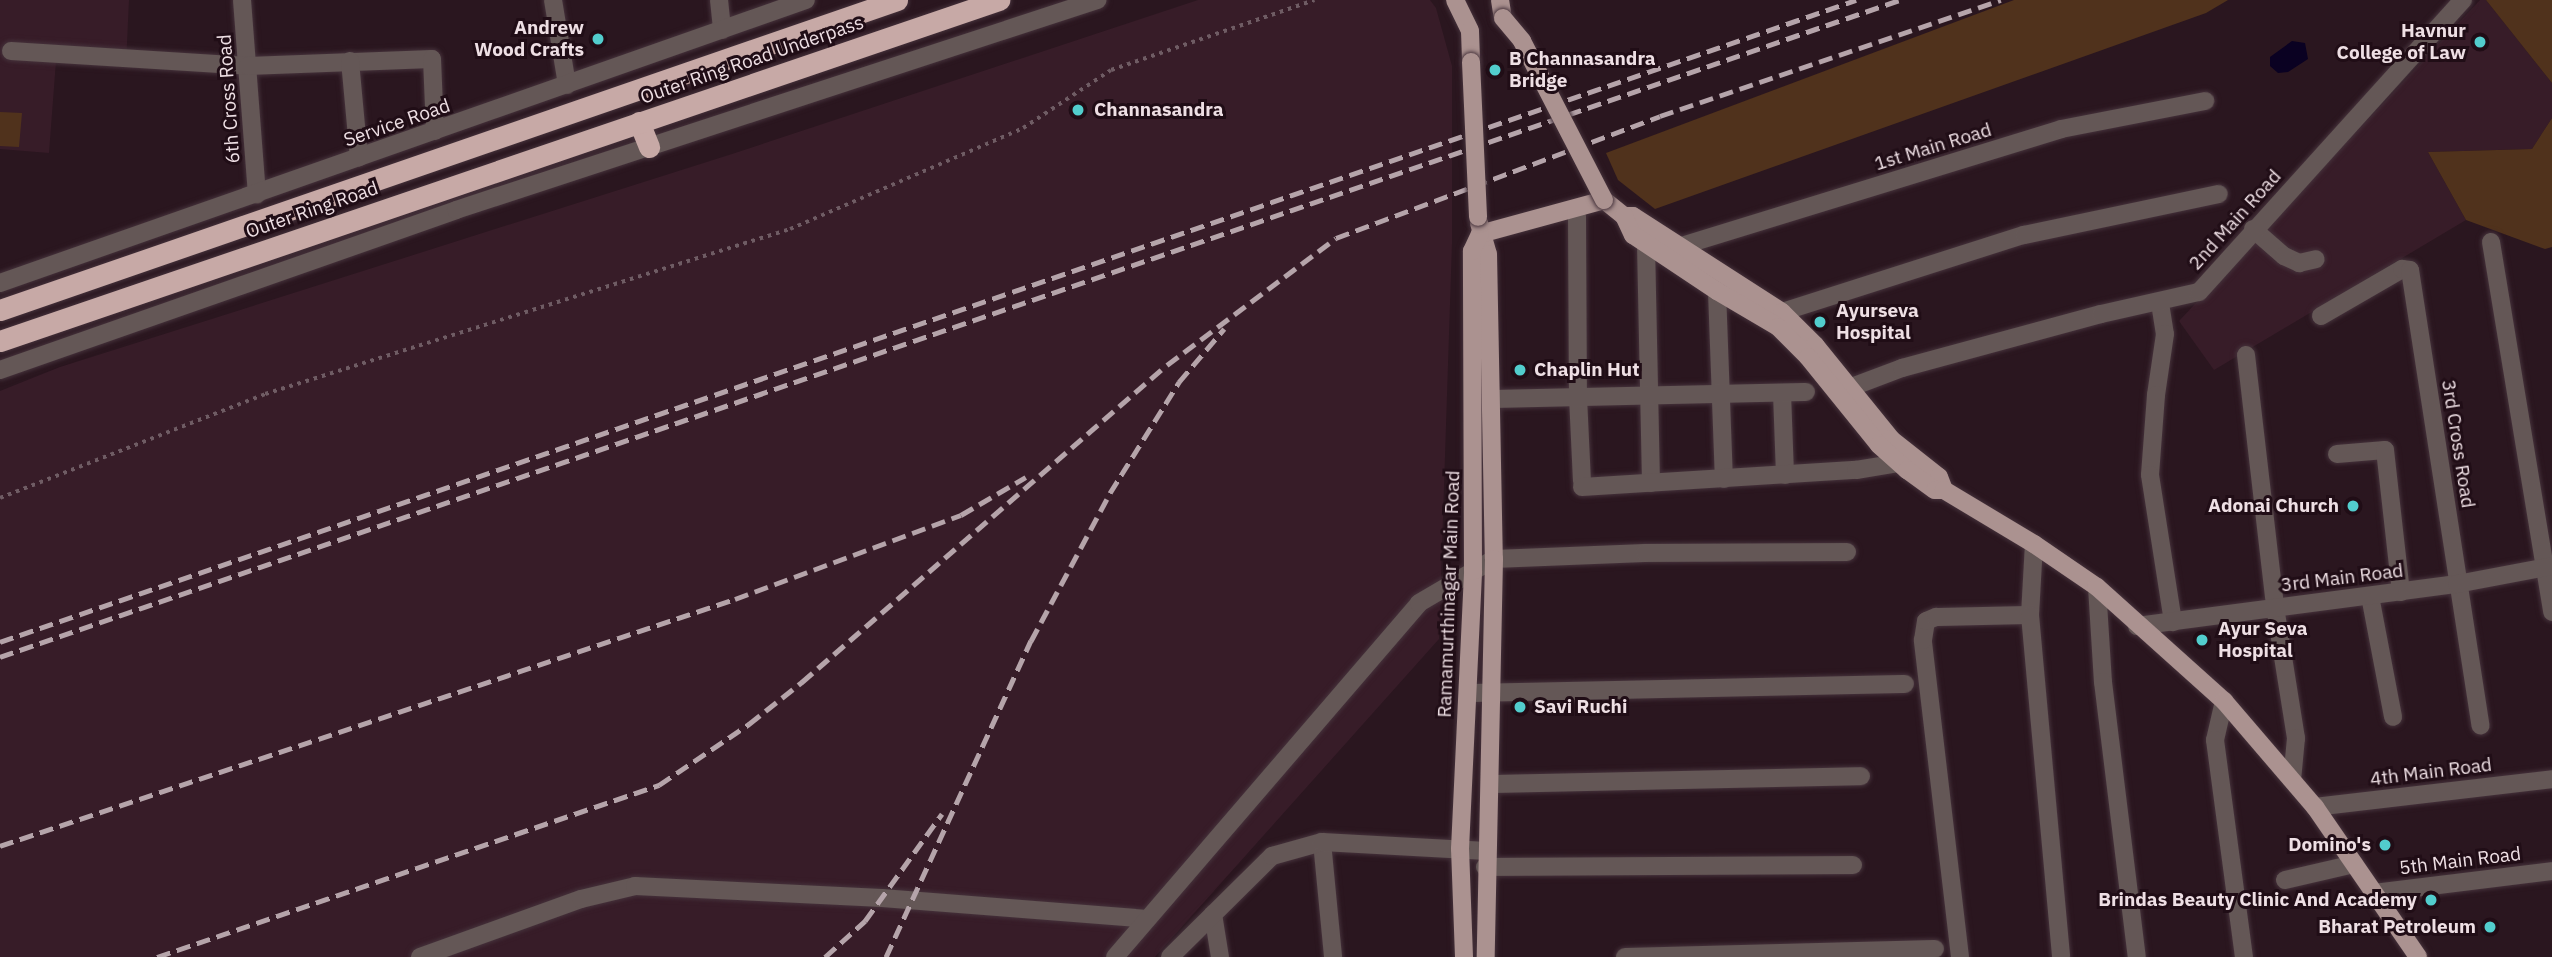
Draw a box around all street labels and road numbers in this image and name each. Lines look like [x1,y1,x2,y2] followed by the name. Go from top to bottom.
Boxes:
[637,11,867,109] street label: Outer Ring Road Underpass
[213,34,245,164] street label: 6th Cross Road
[341,94,453,152] street label: Service Road
[1872,118,1994,176] street label: 1st Main Road
[2184,165,2286,275] street label: 2nd Main Road
[243,177,381,243] street label: Outer Ring Road
[2437,378,2479,510] street label: 3rd Cross Road
[1433,470,1465,718] street label: Ramamurthinagar Main Road
[2280,559,2404,597] street label: 3rd Main Road
[2369,753,2493,791] street label: 4th Main Road
[2398,842,2522,880] street label: 5th Main Road

